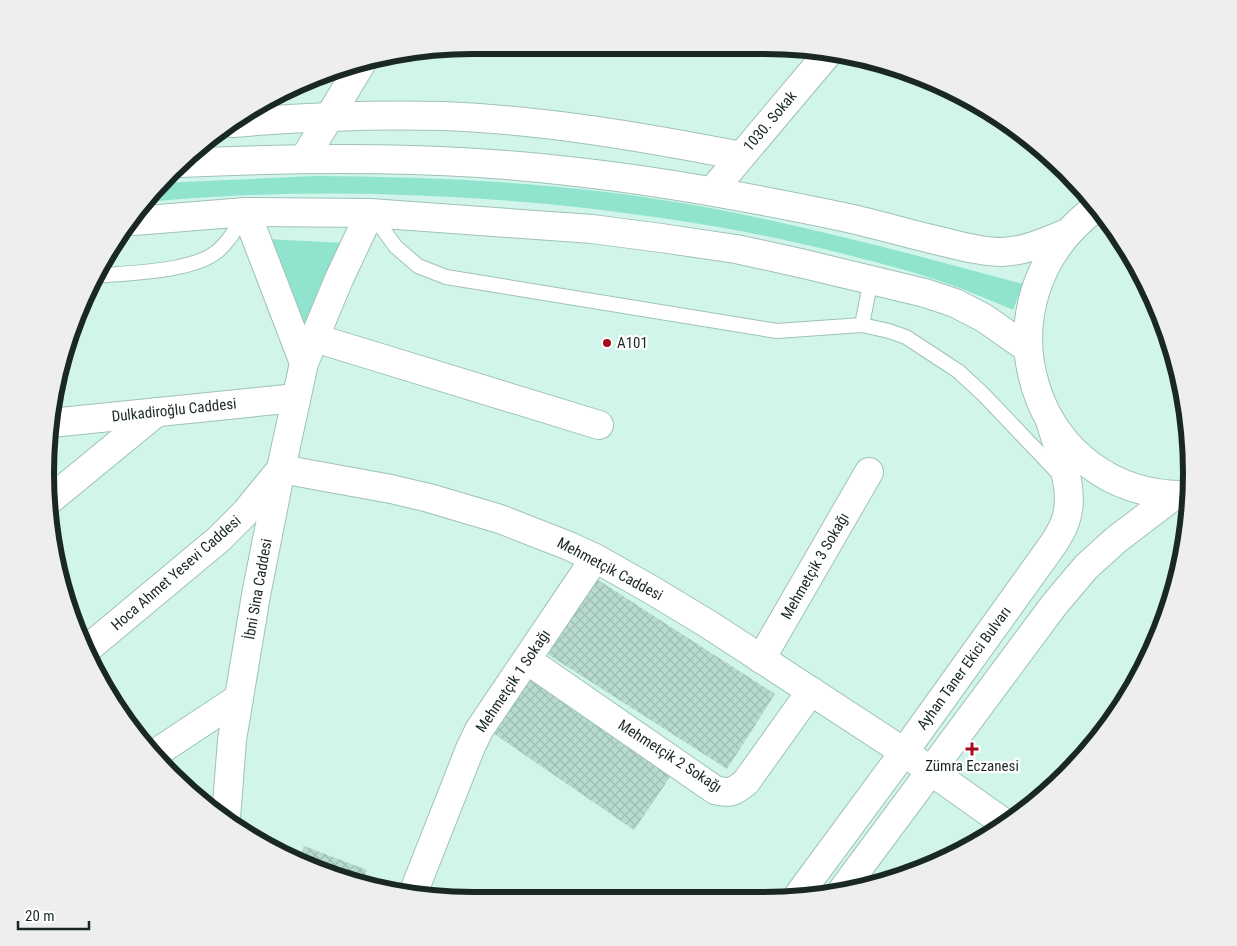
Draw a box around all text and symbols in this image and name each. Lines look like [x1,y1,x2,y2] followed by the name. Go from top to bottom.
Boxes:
[740,87,801,155] street label: 1030. Sokak
[617,334,648,352] place label: A101
[601,337,613,349] marker: A101
[111,394,237,426] street label: Dulkadiroğlu Caddesi
[777,510,853,622] street label: Mehmetçik 3 Sokağı
[107,512,245,634] street label: Hoca Ahmet Yesevi Caddesi
[554,534,666,604] street label: Mehmetçik Caddesi
[240,537,276,641] street label: İbni Sina Caddesi
[913,603,1015,733] street label: Ayhan Taner Ekici Bulvarı
[472,626,554,736] street label: Mehmetçik 1 Sokağı
[615,716,725,796] street label: Mehmetçik 2 Sokağı
[966,743,978,755] marker: Zümra Eczanesi
[925,757,1019,775] place label: Zümra Eczanesi
[18,898,89,930] scale bar
[25,907,55,925] text: 20 m

